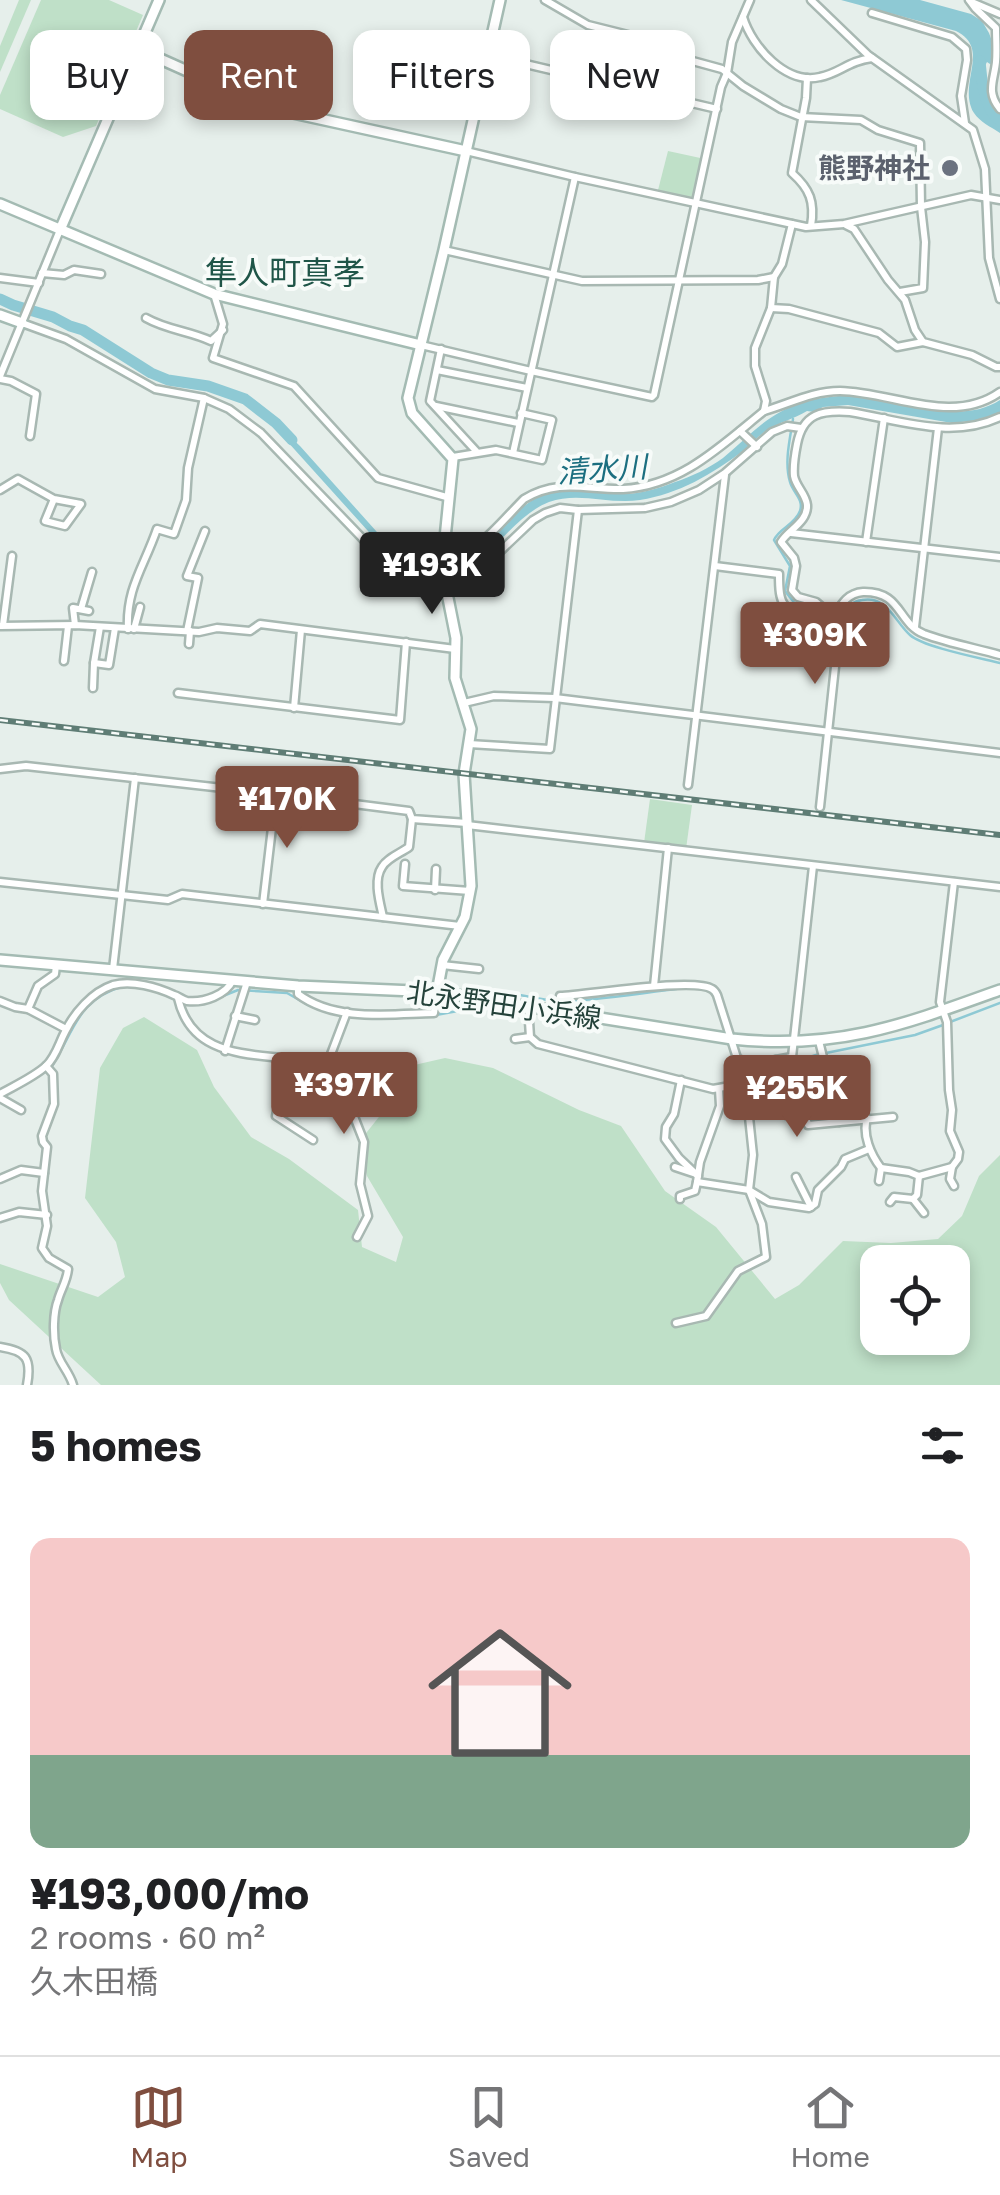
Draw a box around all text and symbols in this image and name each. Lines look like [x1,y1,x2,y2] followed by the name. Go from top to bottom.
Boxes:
[30,30,164,120] chip: Buy
[184,30,333,120] chip: Rent
[353,30,530,120] chip: Filters
[550,30,695,120] chip: New
[818,151,930,184] place label: 熊野神社
[939,157,961,179] marker: 熊野神社
[205,253,365,291] district label: 隼人町真孝
[556,448,651,490] water label: 清水川
[362,532,502,617] pin: ¥193K
[382,545,482,583] text: ¥193K
[745,602,885,687] pin: ¥309K
[763,615,867,653] text: ¥309K
[217,766,357,851] pin: ¥170K
[237,779,337,817] text: ¥170K
[405,975,603,1034] street label: 北永野田小浜線
[274,1052,414,1137] pin: ¥397K
[727,1055,867,1140] pin: ¥255K
[293,1065,395,1103] text: ¥397K
[746,1068,848,1106] text: ¥255K
[860,1245,970,1355] map controls
[860,1245,970,1355] button: locate
[915,1418,970,1473] icon: filters
[30,1420,202,1470] text: 5 homes
[410,1603,590,1783] icon: home
[30,1868,309,1918] text: ¥193,000/mo
[30,1918,265,1956] text: 2 rooms · 60 m²
[30,1962,158,2000] text: 久木田橋
[130,2080,187,2173] tab: Map
[448,2080,530,2173] tab: Saved
[791,2080,870,2173] tab: Home

